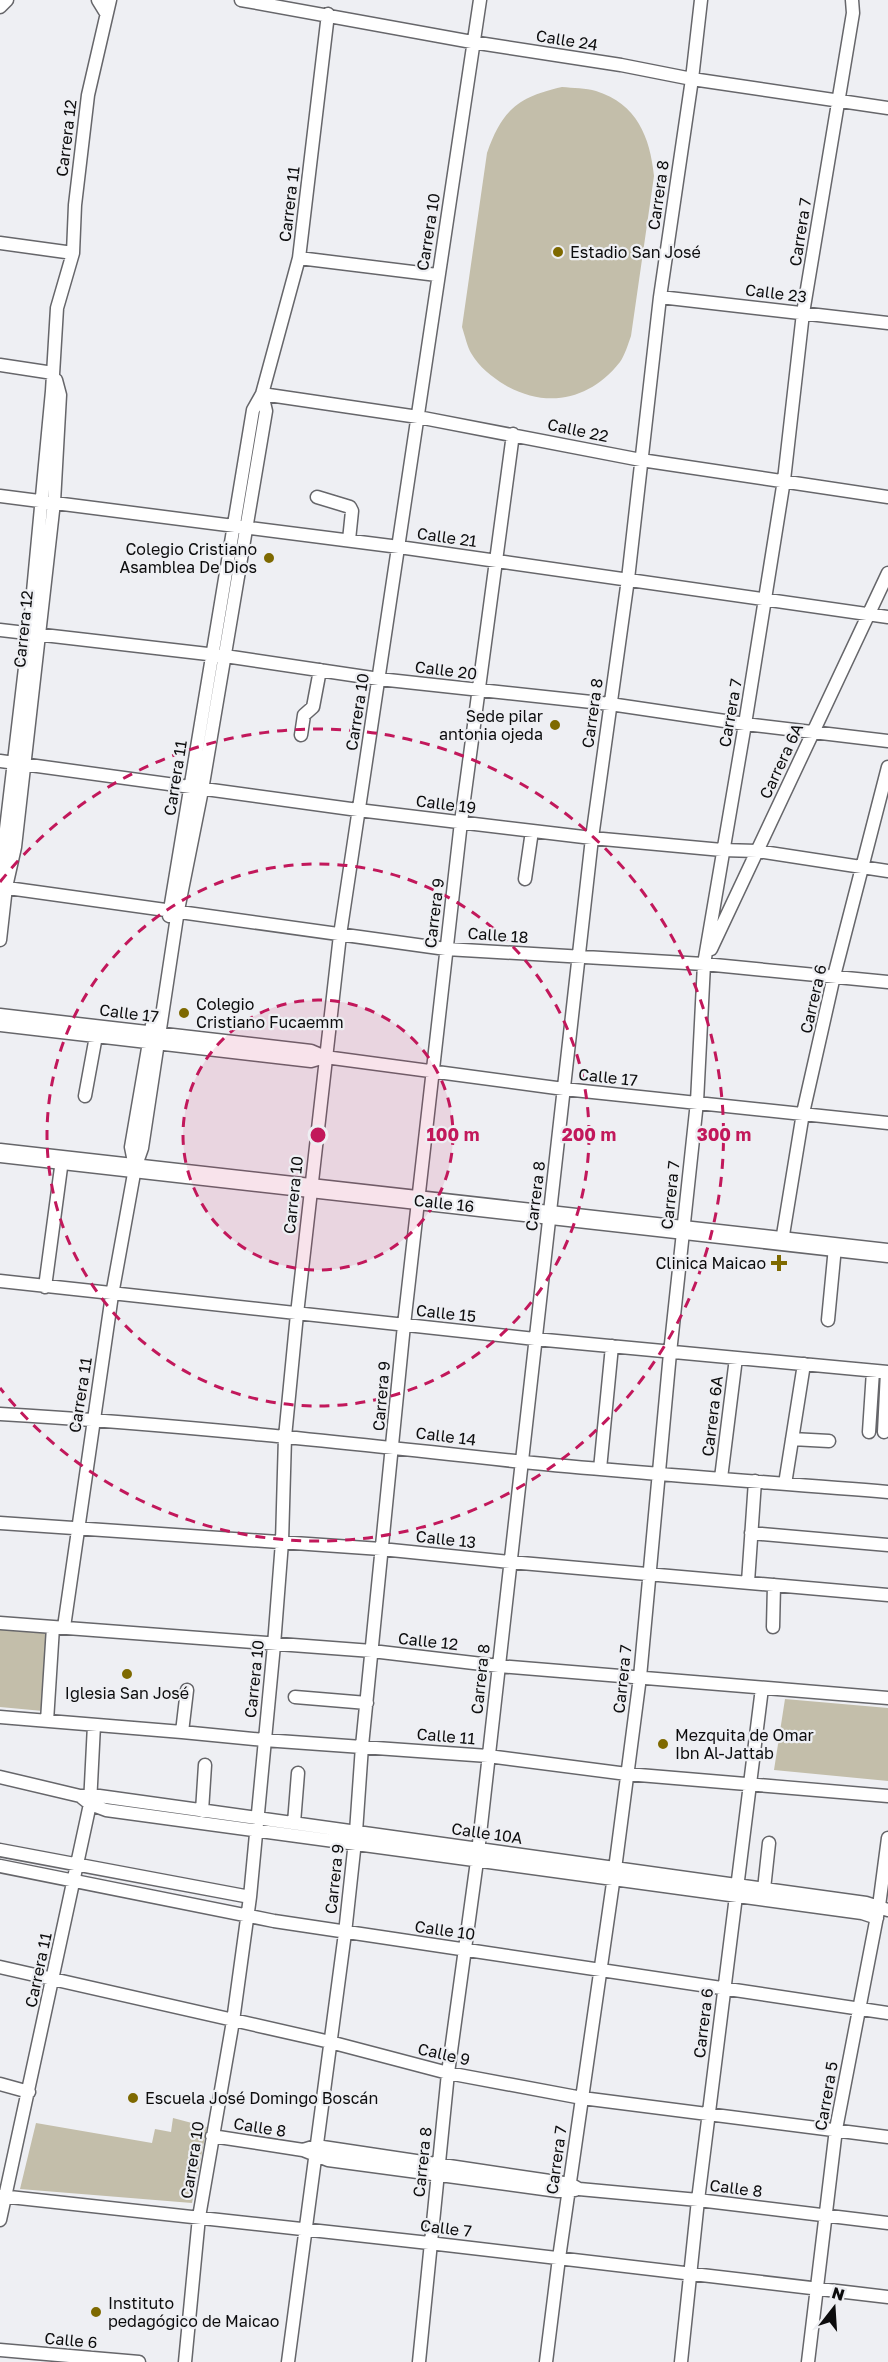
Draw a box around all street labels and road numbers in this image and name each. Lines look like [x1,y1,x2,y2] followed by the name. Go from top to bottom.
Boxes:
[535,25,599,55] street label: Calle 24
[51,98,81,178] street label: Carrera 12
[643,159,673,231] street label: Carrera 8
[274,165,304,243] street label: Carrera 11
[412,192,444,272] street label: Carrera 10
[785,196,815,268] street label: Carrera 7
[744,279,808,307] street label: Calle 23
[546,414,610,446] street label: Calle 22
[416,523,478,551] street label: Calle 21
[9,589,37,669] street label: Carrera 12
[414,656,478,684] street label: Calle 20
[341,672,373,752] street label: Carrera 10
[577,677,607,749] street label: Carrera 8
[714,677,746,749] street label: Carrera 7
[755,720,807,802] street label: Carrera 6A
[159,739,191,817] street label: Carrera 11
[415,790,477,818] street label: Calle 19
[420,877,448,949] street label: Carrera 9
[467,923,529,947] street label: Calle 18
[795,962,831,1036] street label: Carrera 6
[98,999,160,1027] street label: Calle 17
[577,1064,639,1090] street label: Calle 17
[279,1155,307,1235] street label: Carrera 10
[521,1160,549,1232] street label: Carrera 8
[656,1160,684,1230] street label: Carrera 7
[413,1190,475,1216] street label: Calle 16
[415,1300,477,1326] street label: Calle 15
[64,1356,96,1434] street label: Carrera 11
[368,1360,394,1432] street label: Carrera 9
[697,1374,727,1457] street label: Carrera 6A
[415,1422,477,1450] street label: Calle 14
[415,1526,477,1552] street label: Calle 13
[397,1628,459,1654] street label: Calle 12
[240,1639,268,1719] street label: Carrera 10
[466,1643,494,1715] street label: Carrera 8
[608,1644,636,1714] street label: Carrera 7
[416,1723,476,1749] street label: Calle 11
[450,1818,524,1848] street label: Calle 10A
[320,1843,348,1915] street label: Carrera 9
[413,1916,477,1944] street label: Calle 10
[20,1930,56,2009] street label: Carrera 11
[689,1987,717,2059] street label: Carrera 6
[416,2038,472,2070] street label: Calle 9
[810,2060,842,2132] street label: Carrera 5
[232,2113,288,2141] street label: Calle 8
[176,2120,208,2200] street label: Carrera 10
[541,2124,571,2196] street label: Carrera 7
[408,2126,436,2198] street label: Carrera 8
[708,2175,764,2201] street label: Calle 8
[419,2215,473,2241] street label: Calle 7
[44,2328,98,2352] street label: Calle 6

